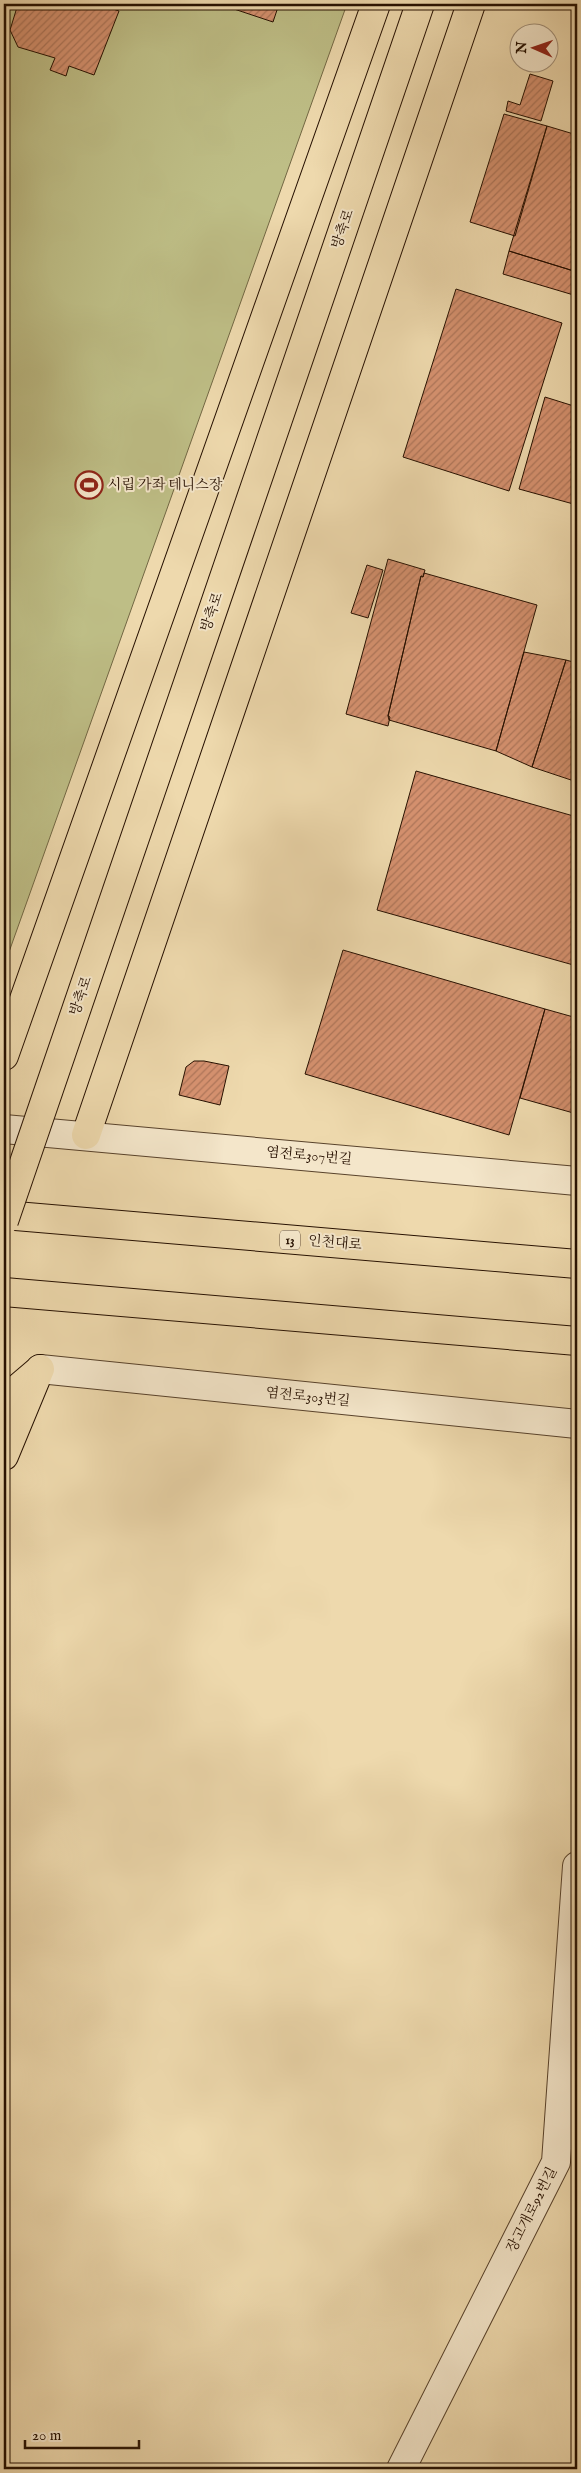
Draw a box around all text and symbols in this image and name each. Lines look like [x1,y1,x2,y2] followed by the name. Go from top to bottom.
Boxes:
[508,22,558,72] north arrow
[513,41,531,55] text: N
[328,206,358,251] street label: 방축로
[74,470,104,500] sports icon: 시립 가좌 테니스장
[108,476,223,494] place label: 시립 가좌 테니스장
[197,589,227,634] street label: 방축로
[66,973,96,1018] street label: 방축로
[265,1143,353,1169] street label: 염전로307번길
[280,1230,300,1250] road number: 13
[307,1232,363,1254] street label: 인천대로
[265,1384,351,1410] street label: 염전로303번길
[503,2164,561,2256] street label: 장고개로92번길
[25,2418,139,2450] scale bar
[32,2426,62,2445] text: 20 m

